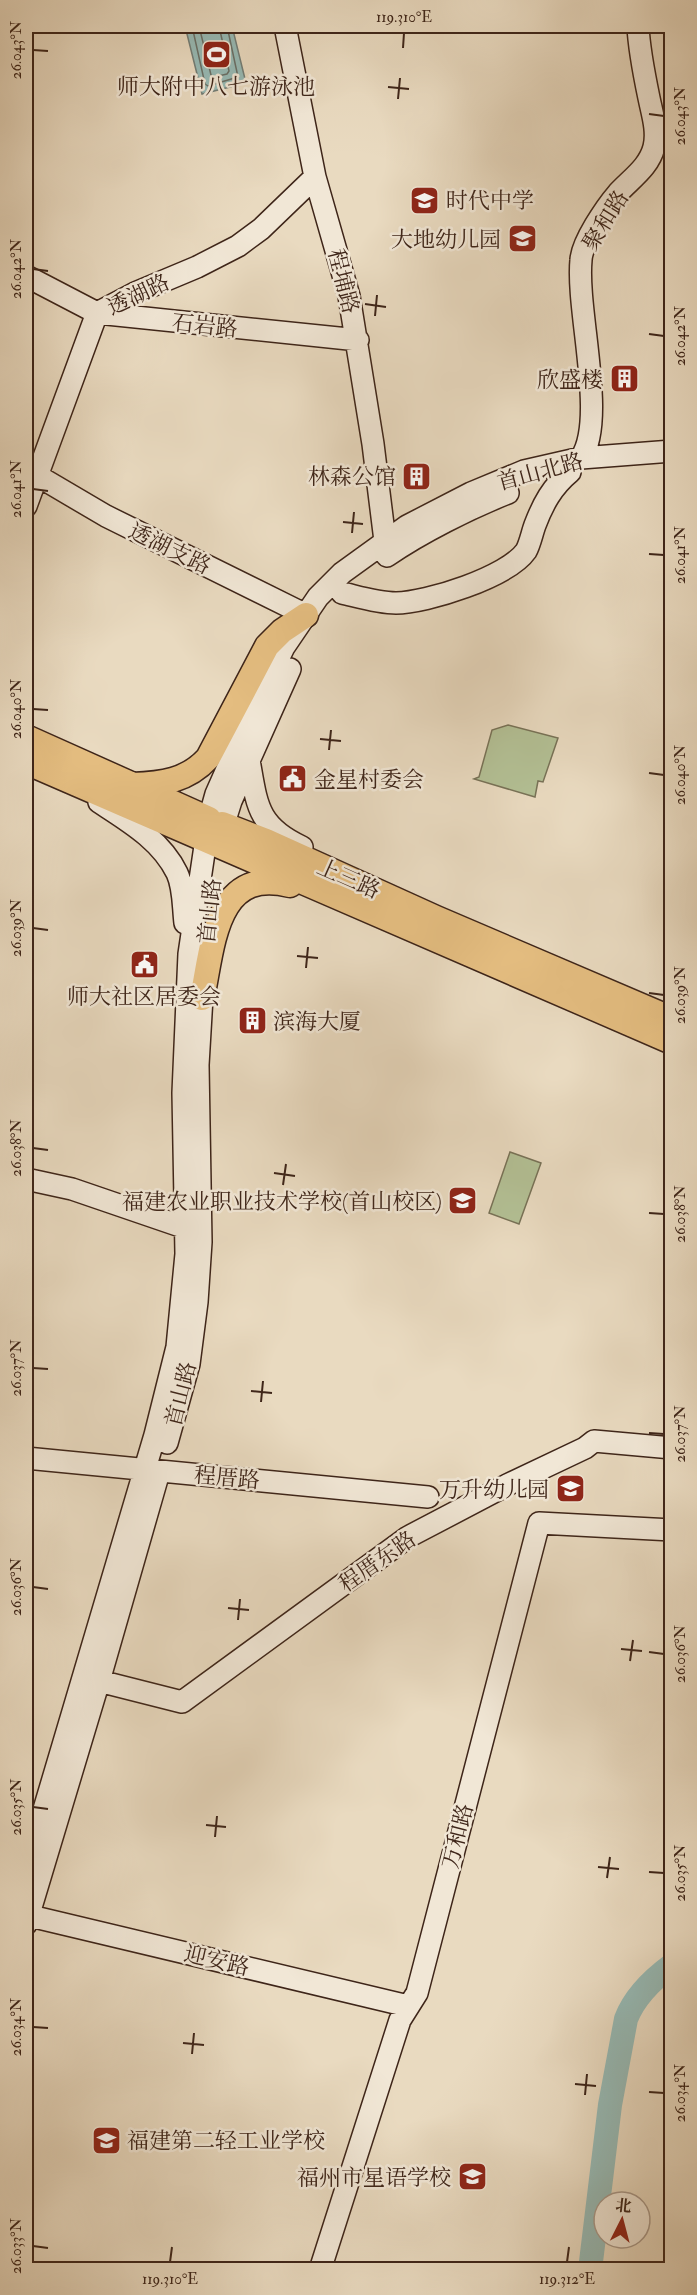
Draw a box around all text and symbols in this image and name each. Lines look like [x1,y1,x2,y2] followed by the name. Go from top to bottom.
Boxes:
[376,8,432,27] text: 119.310°E
[7,20,26,79] text: 26.043°N
[200,38,232,70] sports icon: 师大附中八七游泳池
[117,73,315,101] place label: 师大附中八七游泳池
[671,86,690,145] text: 26.043°N
[409,184,441,216] school or university icon: 时代中学
[576,185,635,256] street label: 聚和路
[446,187,534,215] place label: 时代中学
[506,223,538,255] school or university icon: 大地幼儿园
[391,226,501,254] place label: 大地幼儿园
[7,238,26,299] text: 26.042°N
[321,246,365,317] street label: 程埔路
[103,268,174,322] street label: 透湖路
[671,305,690,366] text: 26.042°N
[171,309,239,343] street label: 石岩路
[608,363,640,395] building icon: 欣盛楼
[537,366,603,394] place label: 欣盛楼
[494,447,586,497] street label: 首山北路
[7,460,26,518] text: 26.041°N
[401,460,433,492] building icon: 林森公馆
[308,463,396,491] place label: 林森公馆
[124,517,215,581] street label: 透湖支路
[671,526,690,584] text: 26.041°N
[7,678,26,739] text: 26.040°N
[671,744,690,805] text: 26.040°N
[277,763,309,795] public building icon: 金星村委会
[314,766,424,794] place label: 金星村委会
[313,853,384,905] street label: 上三路
[193,877,227,945] street label: 首山路
[7,898,26,957] text: 26.039°N
[128,948,160,980] public building icon: 师大社区居委会
[671,965,690,1024] text: 26.039°N
[67,983,221,1011] place label: 师大社区居委会
[236,1005,268,1037] building icon: 滨海大厦
[273,1008,361,1036] place label: 滨海大厦
[7,1119,26,1177] text: 26.038°N
[447,1185,479,1217] school or university icon: 福建农业职业技术学校(首山校区)
[671,1185,690,1243] text: 26.038°N
[122,1188,442,1216] place label: 福建农业职业技术学校(首山校区)
[7,1339,26,1397] text: 26.037°N
[159,1359,203,1430] street label: 首山路
[671,1405,690,1463] text: 26.037°N
[193,1461,261,1495] street label: 程厝路
[554,1473,586,1505] school or university icon: 万升幼儿园
[439,1476,549,1504] place label: 万升幼儿园
[333,1525,422,1599] street label: 程厝东路
[7,1558,26,1616] text: 26.036°N
[671,1625,690,1683] text: 26.036°N
[7,1778,26,1835] text: 26.035°N
[436,1801,480,1872] street label: 万和路
[671,1844,690,1901] text: 26.035°N
[181,1940,252,1982] street label: 迎安路
[7,1997,26,2056] text: 26.034°N
[671,2063,690,2122] text: 26.034°N
[90,2124,122,2156] school or university icon: 福建第二轻工业学校
[127,2127,325,2155] place label: 福建第二轻工业学校
[456,2161,488,2193] school or university icon: 福州市星语学校
[297,2164,451,2192] place label: 福州市星语学校
[592,2190,652,2250] north arrow
[614,2195,632,2217] text: 北
[7,2217,26,2274] text: 26.033°N
[142,2270,198,2289] text: 119.310°E
[539,2270,595,2289] text: 119.312°E

